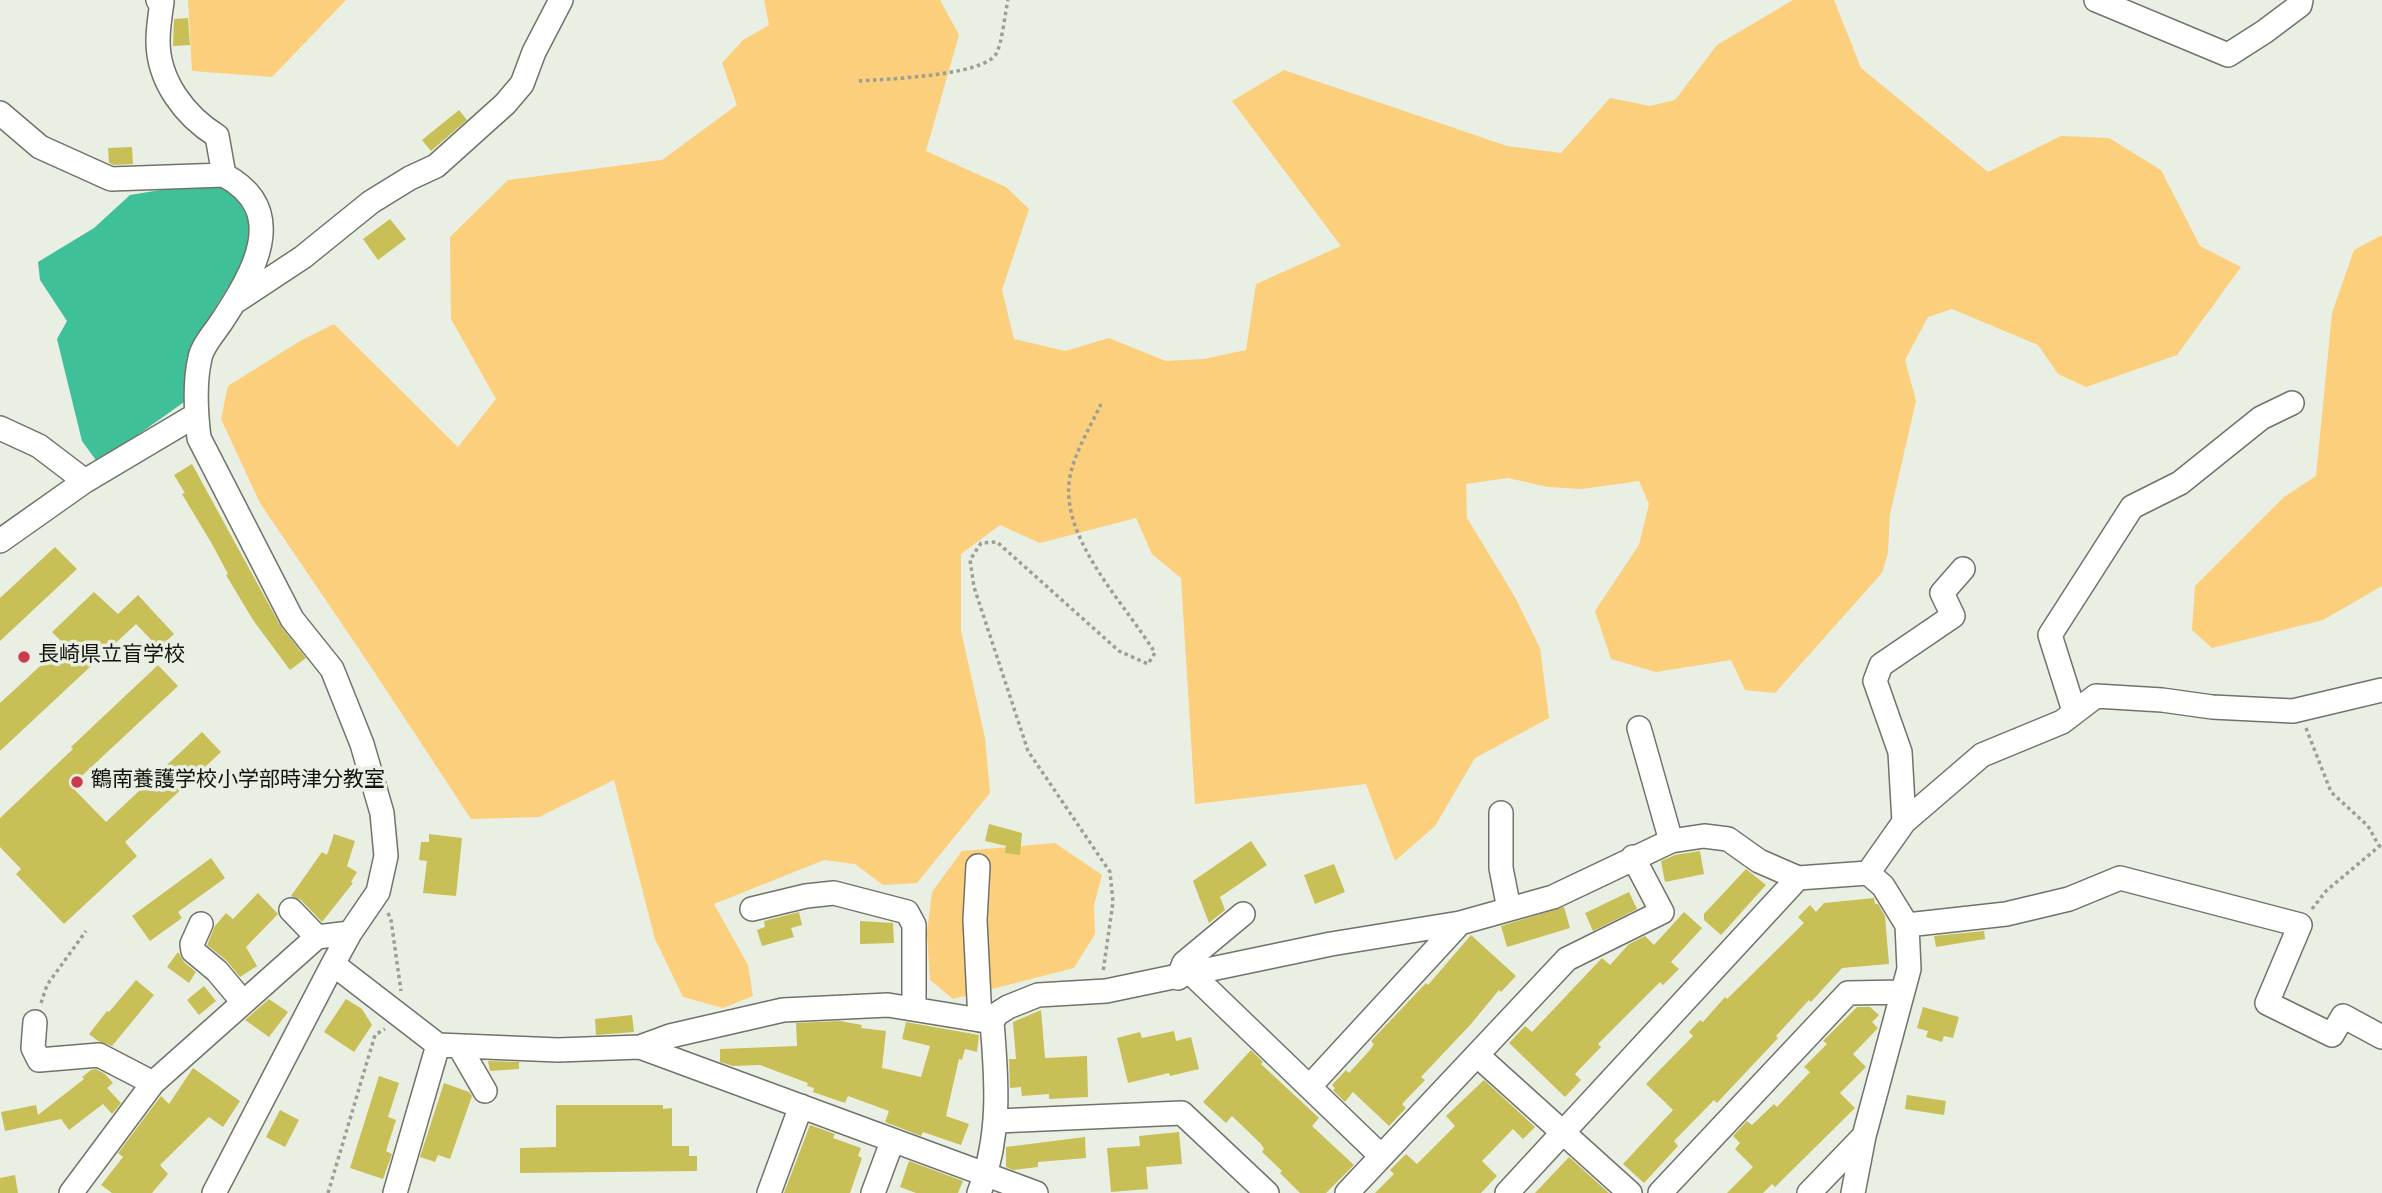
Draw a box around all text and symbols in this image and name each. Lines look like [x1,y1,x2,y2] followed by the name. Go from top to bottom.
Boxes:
[38,644,185,670] place label: 長崎県立盲学校
[16,649,32,665] marker: 長崎県立盲学校
[91,769,385,795] place label: 鶴南養護学校小学部時津分教室
[69,774,85,790] marker: 鶴南養護学校小学部時津分教室

